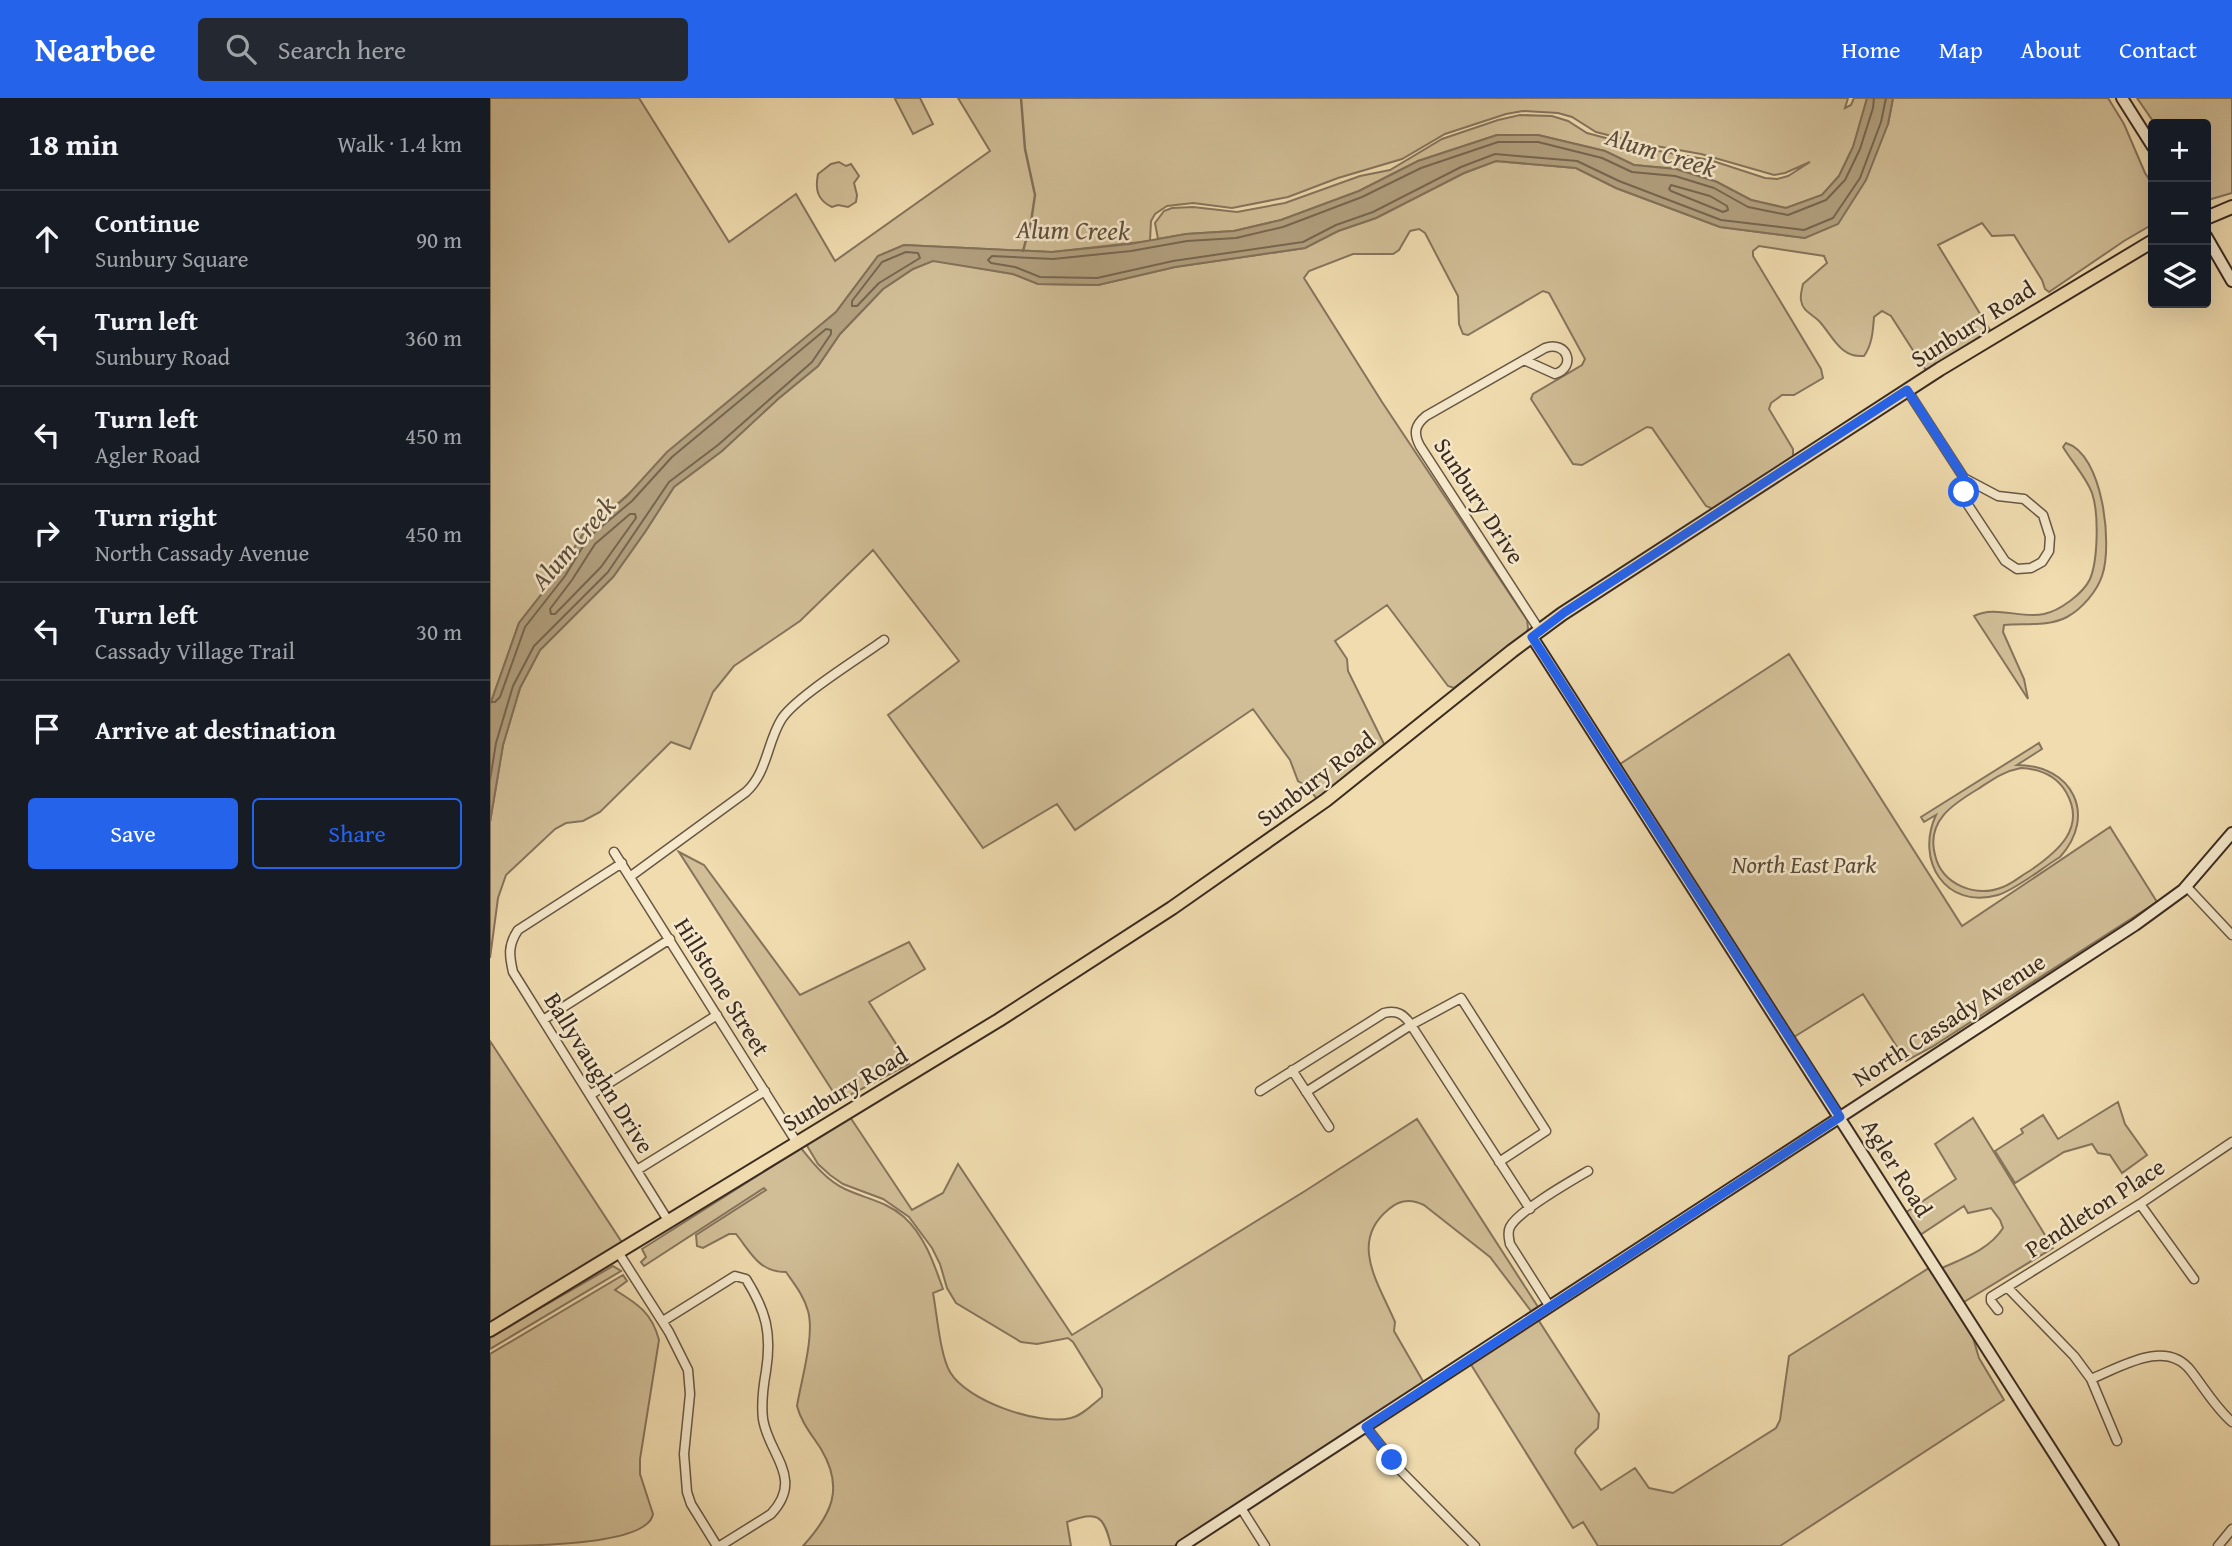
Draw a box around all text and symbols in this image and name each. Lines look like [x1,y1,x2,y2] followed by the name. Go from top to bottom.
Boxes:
[198,18,688,81] search box
[35,25,156,73] text: Nearbee
[222,30,260,68] icon: search
[278,30,406,69] text: Search here
[1842,32,1901,67] text: Home
[1939,32,1983,67] text: Map
[2021,32,2081,67] text: About
[2119,32,2197,67] text: Contact
[1600,116,1721,187] water label: Alum Creek
[2148,119,2211,308] map controls
[2148,119,2211,182] button: +
[28,122,118,166] text: 18 min
[337,127,462,160] text: Walk · 1.4 km
[2148,182,2211,245] button: −
[95,203,200,242] text: Continue
[1015,209,1130,250] water label: Alum Creek
[28,220,66,258] icon: ahead
[416,223,462,256] text: 90 m
[95,242,249,275] text: Sunbury Square
[2148,245,2211,308] button: layers
[1904,271,2042,376] street label: Sunbury Road
[95,301,198,340] text: Turn left
[28,318,66,356] icon: left
[405,321,462,354] text: 360 m
[95,340,230,373] text: Sunbury Road
[95,399,198,438] text: Turn left
[28,416,66,454] icon: left
[405,419,462,452] text: 450 m
[1425,431,1533,571] street label: Sunbury Drive
[95,438,200,471] text: Agler Road
[1948,476,1979,507] route start
[520,487,625,599] water label: Alum Creek
[95,497,217,536] text: Turn right
[28,514,66,552] icon: right
[405,517,462,550] text: 450 m
[95,536,309,569] text: North Cassady Avenue
[95,595,198,634] text: Turn left
[28,612,66,650] icon: left
[416,615,462,648] text: 30 m
[95,634,295,667] text: Cassady Village Trail
[28,710,66,748] icon: arrive
[95,710,336,749] text: Arrive at destination
[1249,722,1383,835] street label: Sunbury Road
[28,798,238,869] button: Save
[252,798,462,869] button: Share
[1731,847,1876,882] park label: North East Park
[666,911,779,1063] street label: Hillstone Street
[1845,944,2052,1095] street label: North Cassady Avenue
[536,985,663,1160] street label: Ballyvaughn Drive
[775,1037,914,1140] street label: Sunbury Road
[1853,1112,1941,1224] street label: Agler Road
[2018,1149,2172,1266] street label: Pendleton Place
[1376,1444,1407,1475] route end

